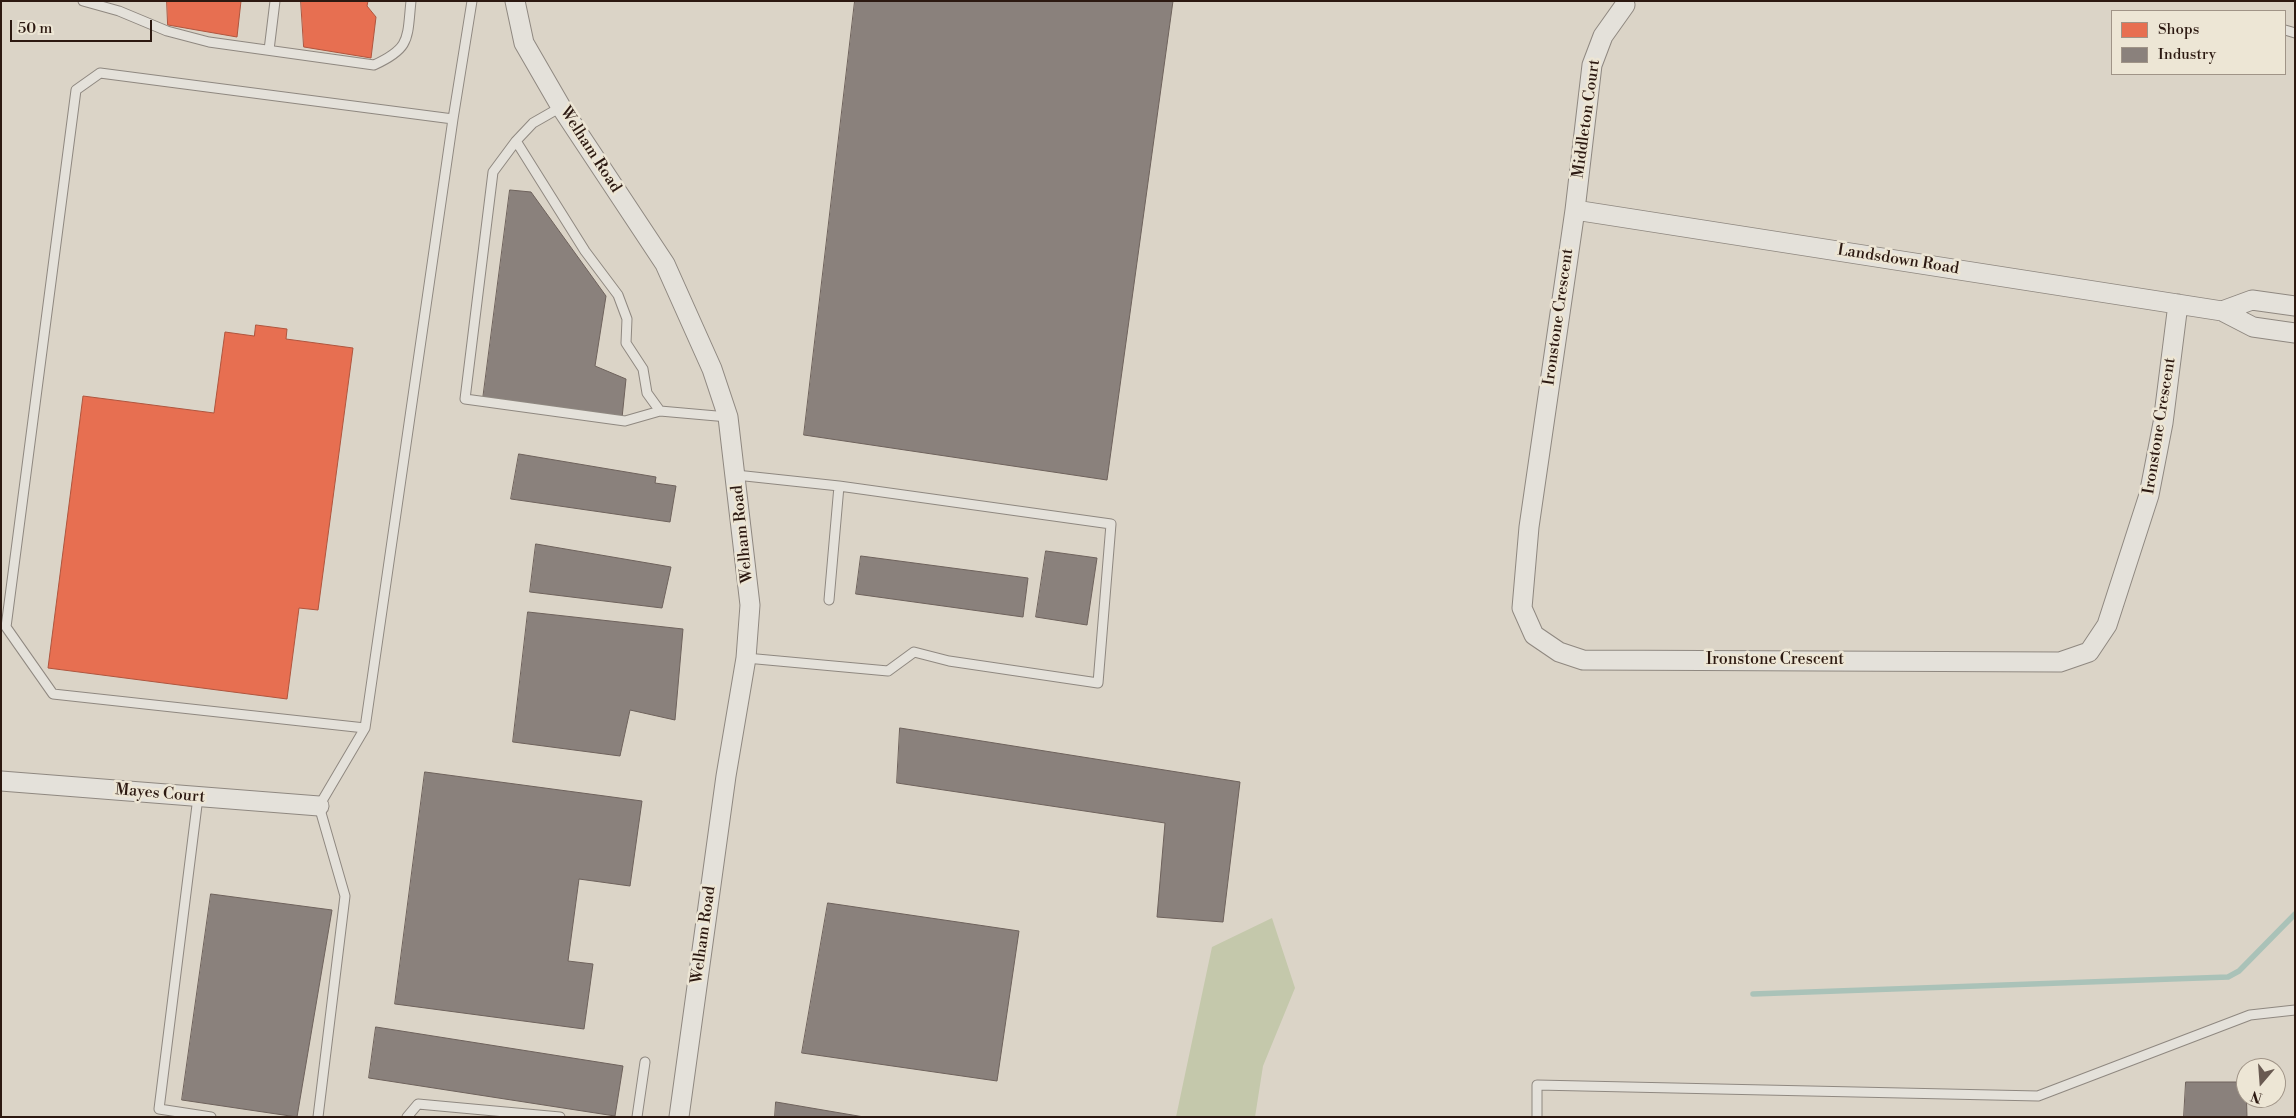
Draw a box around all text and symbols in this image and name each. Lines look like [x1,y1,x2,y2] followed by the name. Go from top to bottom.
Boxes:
[12,10,155,42] scale bar
[2111,10,2286,75] legend
[18,19,52,38] text: 50 m
[2158,20,2199,39] text: Shops
[2158,45,2216,64] text: Industry
[1569,58,1605,180] street label: Middleton Court
[555,104,625,196] street label: Welham Road
[1836,241,1960,279] street label: Landsdown Road
[1540,247,1578,387] street label: Ironstone Crescent
[2140,356,2180,496] street label: Ironstone Crescent
[728,484,758,584] street label: Welham Road
[1706,650,1844,670] street label: Ironstone Crescent
[114,781,206,807] street label: Mayes Court
[688,885,720,985] street label: Welham Road
[2236,1058,2286,1108] north arrow
[2249,1086,2265,1107] text: N

